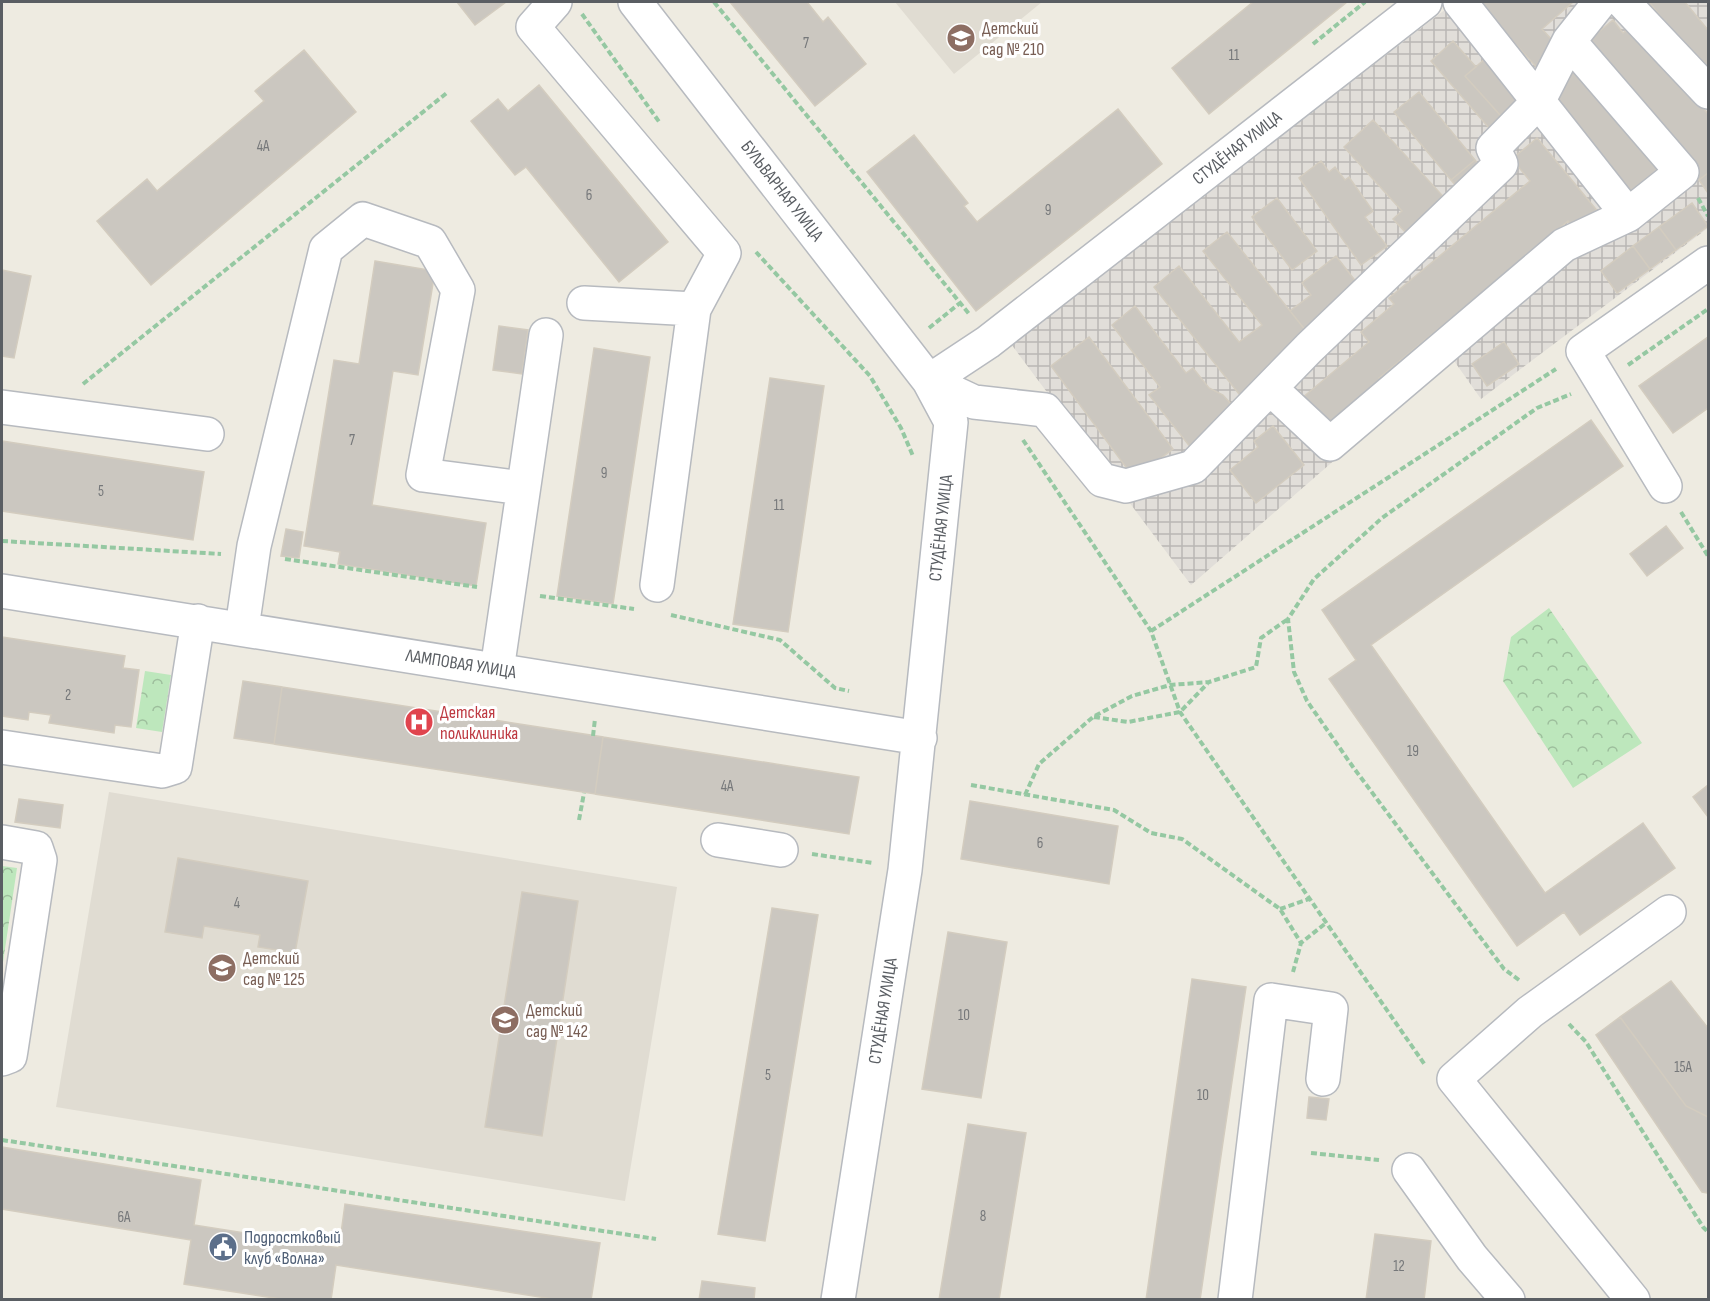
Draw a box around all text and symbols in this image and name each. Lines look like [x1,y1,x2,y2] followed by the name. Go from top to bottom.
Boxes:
[982,18,1044,60] place label: Детский сад № 210
[945,22,977,54] school or university icon: Детский сад № 210
[803,34,809,53] house number: 7
[1229,46,1240,65] house number: 11
[1188,107,1286,189] street label: СТУДЁНАЯ УЛИЦА
[257,137,270,156] house number: 4А
[736,137,828,246] street label: БУЛЬВАРНАЯ УЛИЦА
[586,186,592,205] house number: 6
[1045,201,1051,220] house number: 9
[349,431,355,450] house number: 7
[601,464,607,483] house number: 9
[925,473,957,582] street label: СТУДЁНАЯ УЛИЦА
[98,482,104,501] house number: 5
[774,496,785,515] house number: 11
[403,645,518,683] street label: ЛАМПОВАЯ УЛИЦА
[65,686,71,705] house number: 2
[440,702,518,744] place label: Детская поликлиника
[403,706,435,738] hospital icon: Детская поликлиника
[1407,742,1419,761] house number: 19
[721,777,734,796] house number: 4А
[1037,834,1043,853] house number: 6
[234,894,240,913] house number: 4
[243,948,305,990] place label: Детский сад № 125
[206,952,238,984] school or university icon: Детский сад № 125
[864,956,902,1066] street label: СТУДЁНАЯ УЛИЦА
[526,1000,588,1042] place label: Детский сад № 142
[489,1004,521,1036] school or university icon: Детский сад № 142
[958,1006,970,1025] house number: 10
[1674,1058,1692,1077] house number: 15А
[765,1066,771,1085] house number: 5
[1197,1086,1209,1105] house number: 10
[980,1207,986,1226] house number: 8
[118,1208,131,1227] house number: 6А
[244,1227,341,1269] place label: Подростковый клуб «Волна»
[207,1231,239,1263] public building icon: Подростковый клуб «Волна»
[1393,1257,1405,1276] house number: 12

